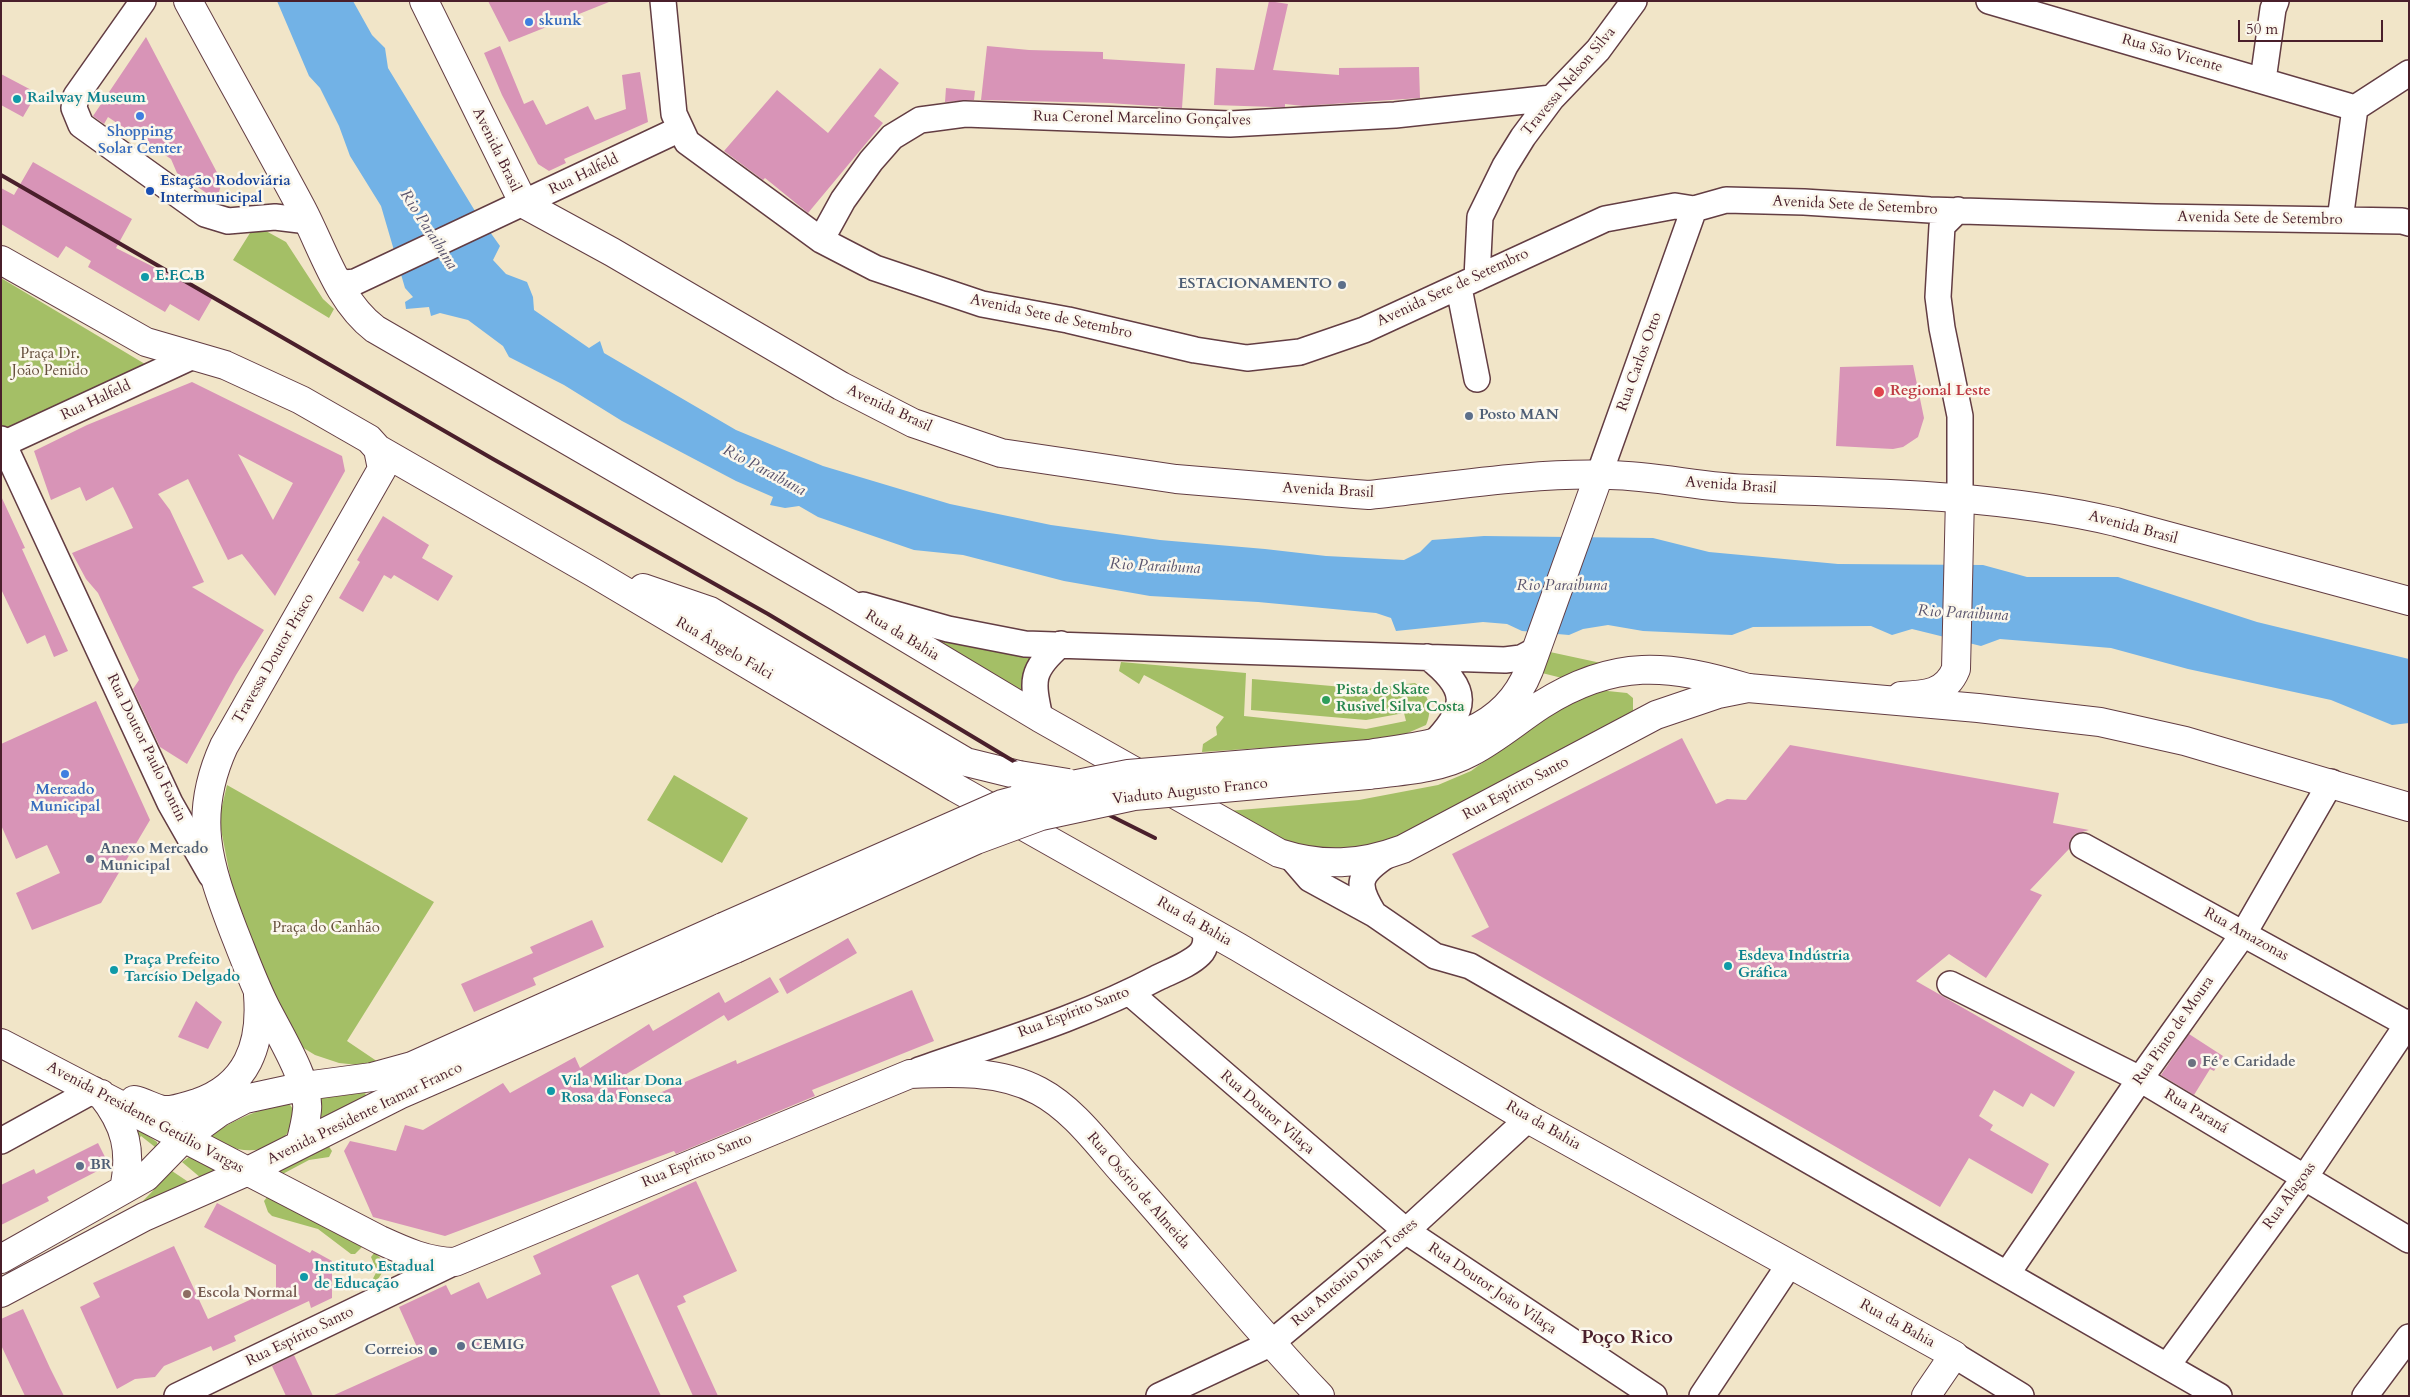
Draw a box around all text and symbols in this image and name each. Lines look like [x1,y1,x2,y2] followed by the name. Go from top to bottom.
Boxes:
[2240,10,2385,42] scale bar
[539,13,582,31] place label: skunk
[523,16,535,28] marker: skunk
[2246,19,2278,39] text: 50 m
[1518,24,1620,140] street label: Travessa Nelson Silva
[2119,31,2225,77] street label: Rua São Vicente
[27,90,146,108] place label: Railway Museum
[11,93,23,105] marker: Railway Museum
[468,105,524,195] street label: Avenida Brasil
[1033,108,1251,130] street label: Rua Ceronel Marcelino Gonçalves
[134,110,146,122] marker: Shopping Solar Center
[98,124,182,159] place label: Shopping Solar Center
[546,150,622,200] street label: Rua Halfeld
[160,173,291,208] place label: Estação Rodoviária Intermunicipal
[144,185,156,197] marker: Estação Rodoviária Intermunicipal
[395,187,461,273] water label: Rio Paraibuna
[1772,193,1938,219] street label: Avenida Sete de Setembro
[2177,209,2343,229] street label: Avenida Sete de Setembro
[1374,245,1532,331] street label: Avenida Sete de Setembro
[155,268,205,286] place label: E.F.C.B
[139,271,151,283] marker: E.F.C.B
[1178,276,1332,294] place label: ESTACIONAMENTO
[1336,279,1348,291] marker: ESTACIONAMENTO
[968,291,1134,343] street label: Avenida Sete de Setembro
[1614,310,1666,414] street label: Rua Carlos Otto
[12,346,88,381] park label: Praça Dr. João Penido
[58,377,134,425] street label: Rua Halfeld
[844,382,934,436] street label: Avenida Brasil
[1890,383,1991,401] place label: Regional Leste
[1872,385,1886,399] marker: Regional Leste
[1479,407,1559,425] place label: Posto MAN
[1463,410,1475,422] marker: Posto MAN
[719,441,809,501] water label: Rio Paraibuna
[1685,474,1777,498] street label: Avenida Brasil
[1282,480,1374,502] street label: Avenida Brasil
[2086,507,2180,549] street label: Avenida Brasil
[1109,555,1201,579] water label: Rio Paraibuna
[1516,576,1608,596] water label: Rio Paraibuna
[229,591,319,727] street label: Travessa Doutor Prisco
[1917,602,2009,626] water label: Rio Paraibuna
[862,607,942,665] street label: Rua da Bahia
[672,614,776,684] street label: Rua Ângelo Falci
[102,671,190,825] street label: Rua Doutor Paulo Fontin
[1336,682,1465,717] place label: Pista de Skate Rusivel Silva Costa
[1320,694,1332,706] marker: Pista de Skate Rusivel Silva Costa
[1460,753,1572,825] street label: Rua Espírito Santo
[59,768,71,780] marker: Mercado Municipal
[1111,775,1269,809] street label: Viaduto Augusto Franco
[30,782,100,817] place label: Mercado Municipal
[100,841,208,876] place label: Anexo Mercado Municipal
[84,853,96,865] marker: Anexo Mercado Municipal
[1153,893,1235,951] street label: Rua da Bahia
[2201,904,2291,966] street label: Rua Amazonas
[272,920,380,938] park label: Praça do Canhão
[1738,948,1850,983] place label: Esdeva Indústria Gráfica
[124,952,240,987] place label: Praça Prefeito Tarcísio Delgado
[1722,960,1734,972] marker: Esdeva Indústria Gráfica
[108,964,120,976] marker: Praça Prefeito Tarcísio Delgado
[2130,973,2218,1089] street label: Rua Pinto de Moura
[1016,984,1132,1042] street label: Rua Espírito Santo
[2202,1054,2296,1072] place label: Fé e Caridade
[2186,1057,2198,1069] marker: Fé e Caridade
[44,1058,246,1178] street label: Avenida Presidente Getúlio Vargas
[265,1059,465,1169] street label: Avenida Presidente Itamar Franco
[1216,1067,1318,1159] street label: Rua Doutor Vilaça
[561,1073,682,1108] place label: Vila Militar Dona Rosa da Fonseca
[545,1085,557,1097] marker: Vila Militar Dona Rosa da Fonseca
[2161,1086,2231,1138] street label: Rua Paraná
[1502,1097,1584,1155] street label: Rua da Bahia
[1082,1129,1194,1253] street label: Rua Osório de Almeida
[639,1130,755,1192] street label: Rua Espírito Santo
[90,1157,112,1175] place label: BR
[2260,1159,2320,1233] street label: Rua Alagoas
[74,1160,86,1172] marker: BR
[1288,1215,1422,1331] street label: Rua Antônio Dias Tostes
[1424,1239,1560,1339] street label: Rua Doutor João Vilaça
[314,1259,434,1294] place label: Instituto Estadual de Educação
[298,1271,310,1283] marker: Instituto Estadual de Educação
[197,1285,297,1303] place label: Escola Normal
[181,1288,193,1300] marker: Escola Normal
[1856,1296,1938,1352] street label: Rua da Bahia
[243,1303,357,1371] street label: Rua Espírito Santo
[1581,1326,1673,1350] district label: Poço Rico
[471,1337,525,1355] place label: CEMIG
[455,1340,467,1352] marker: CEMIG
[365,1342,423,1360] place label: Correios
[427,1345,439,1357] marker: Correios

